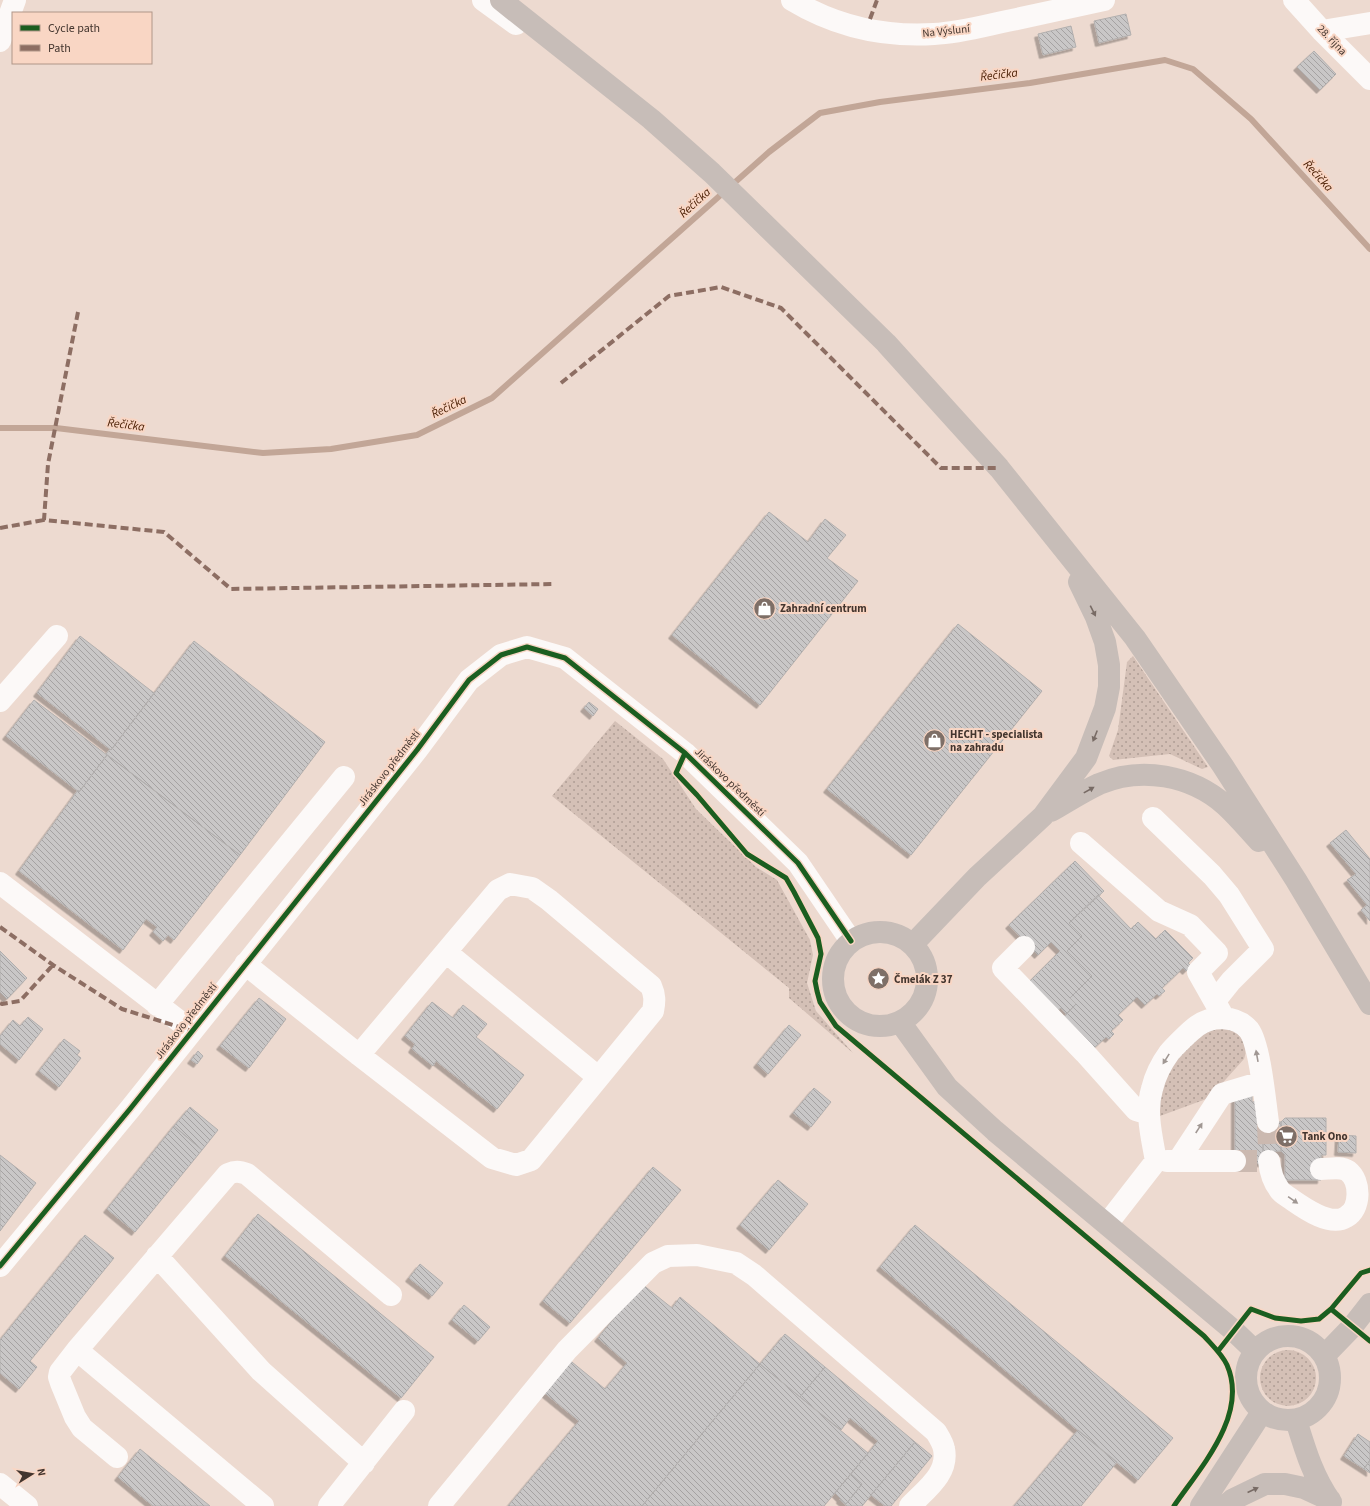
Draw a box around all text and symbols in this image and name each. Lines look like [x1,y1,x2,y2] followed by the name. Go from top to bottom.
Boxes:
[12,12,152,64] legend
[48,20,100,37] text: Cycle path
[921,21,971,41] street label: Na Výsluní
[1314,22,1350,58] street label: 28. října
[48,40,71,57] text: Path
[979,64,1019,86] water label: Řečička
[1299,156,1337,196] water label: Řečička
[675,184,715,222] water label: Řečička
[428,391,470,423] water label: Řečička
[106,414,146,436] water label: Řečička
[752,595,778,621] shop icon: Zahradní centrum
[780,601,867,616] place label: Zahradní centrum
[1090,605,1096,616] one-way arrow
[355,727,424,809] street label: Jiráskovo předměstí
[921,727,947,753] shop icon: HECHT - specialista na zahradu
[950,727,1043,755] place label: HECHT - specialista na zahradu
[1092,731,1098,743] one-way arrow
[691,744,769,820] street label: Jiráskovo předměstí
[1083,786,1095,793] one-way arrow
[866,966,892,992] place icon: Čmelák Z 37
[894,972,953,987] place label: Čmelák Z 37
[152,980,221,1062] street label: Jiráskovo předměstí
[1254,1050,1260,1062] one-way arrow
[1162,1053,1169,1064] one-way arrow
[1196,1122,1203,1134] one-way arrow
[1273,1123,1299,1149] supermarket icon: Tank Ono
[1302,1129,1348,1144] place label: Tank Ono
[1288,1196,1299,1204] one-way arrow
[12,1454,52,1494] north arrow
[33,1467,49,1477] text: N
[1247,1487,1259,1493] one-way arrow

